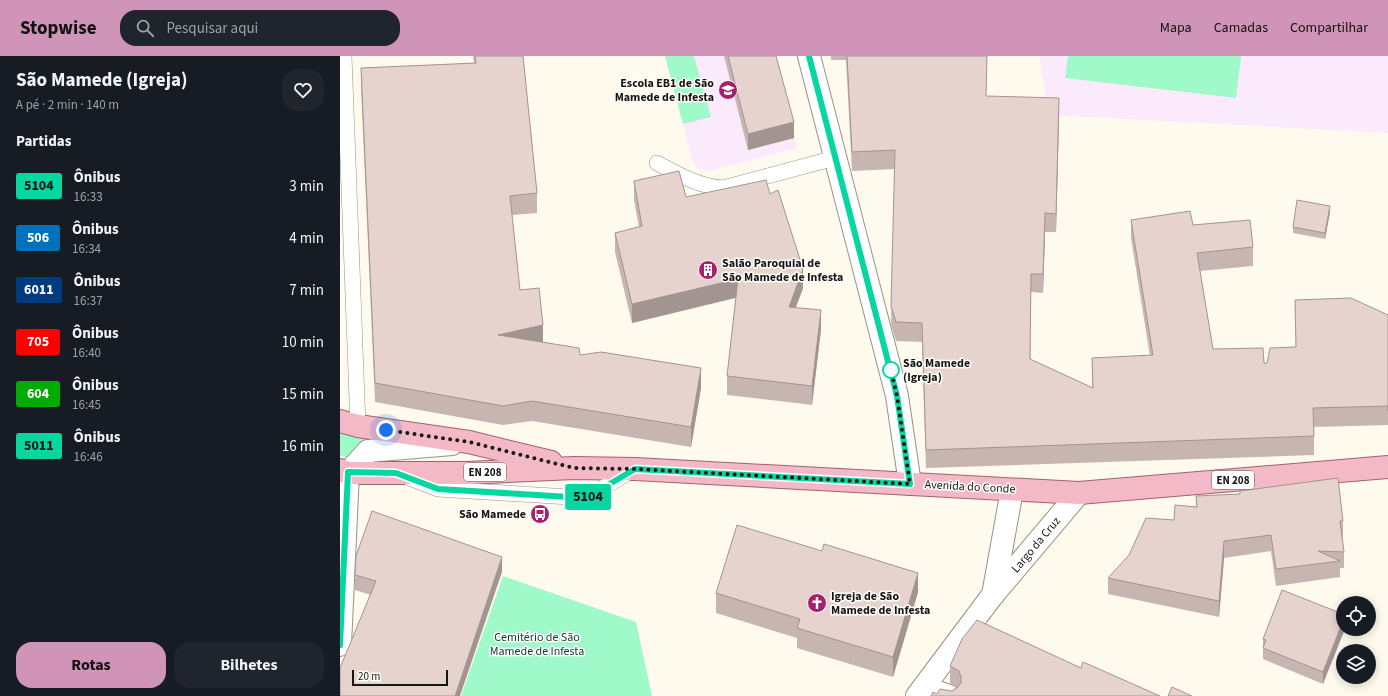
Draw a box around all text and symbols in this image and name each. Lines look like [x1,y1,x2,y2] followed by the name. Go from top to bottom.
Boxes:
[120,10,400,46] search box
[20,15,96,42] text: Stopwise
[134,17,156,39] icon: search
[166,18,258,39] text: Pesquisar aqui
[1160,18,1192,38] text: Mapa
[1214,18,1268,38] text: Camadas
[1290,18,1368,38] text: Compartilhar
[16,67,188,94] text: São Mamede (Igreja)
[282,69,324,111] button: heart
[615,75,714,106] place label: Escola EB1 de São Mamede de Infesta
[717,79,739,101] school or university icon: Escola EB1 de São Mamede de Infesta
[16,96,119,114] text: A pé · 2 min · 140 m
[16,131,71,152] text: Partidas
[74,167,120,188] text: Ônibus
[24,176,54,196] text: 5104
[289,176,324,197] text: 3 min
[74,188,103,206] text: 16:33
[72,219,119,240] text: Ônibus
[27,228,49,248] text: 506
[289,228,324,249] text: 4 min
[72,240,101,258] text: 16:34
[722,255,843,286] place label: Salão Paroquial de São Mamede de Infesta
[697,259,719,281] building icon: Salão Paroquial de São Mamede de Infesta
[74,271,120,292] text: Ônibus
[24,280,54,300] text: 6011
[289,280,324,301] text: 7 min
[74,292,103,310] text: 16:37
[72,323,119,344] text: Ônibus
[27,332,49,352] text: 705
[282,332,324,353] text: 10 min
[72,344,101,362] text: 16:40
[903,355,970,386] place label: São Mamede (Igreja)
[882,361,900,379] marker: São Mamede (Igreja)
[72,375,119,396] text: Ônibus
[27,384,49,404] text: 604
[282,384,324,405] text: 15 min
[72,396,101,414] text: 16:45
[376,420,396,440] your location
[74,427,120,448] text: Ônibus
[24,436,54,456] text: 5011
[282,436,324,457] text: 16 min
[74,448,103,466] text: 16:46
[464,463,506,481] road number: EN 208
[1212,471,1254,489] road number: EN 208
[924,476,1016,498] street label: Avenida do Conde
[560,484,616,510] line badge: 5104
[573,487,603,507] text: 5104
[529,503,551,525] bus stop icon: São Mamede
[459,506,526,523] place label: São Mamede
[1007,513,1065,577] street label: Largo da Cruz
[831,588,930,619] place label: Igreja de São Mamede de Infesta
[806,592,828,614] church icon: Igreja de São Mamede de Infesta
[1336,596,1376,684] map controls
[1336,596,1376,636] button: locate
[490,629,584,660] park label: Cemitério de São Mamede de Infesta
[16,642,166,688] button: Rotas
[174,642,324,688] button: Bilhetes
[1336,644,1376,684] button: layers
[352,668,448,687] scale bar
[358,669,380,684] text: 20 m

